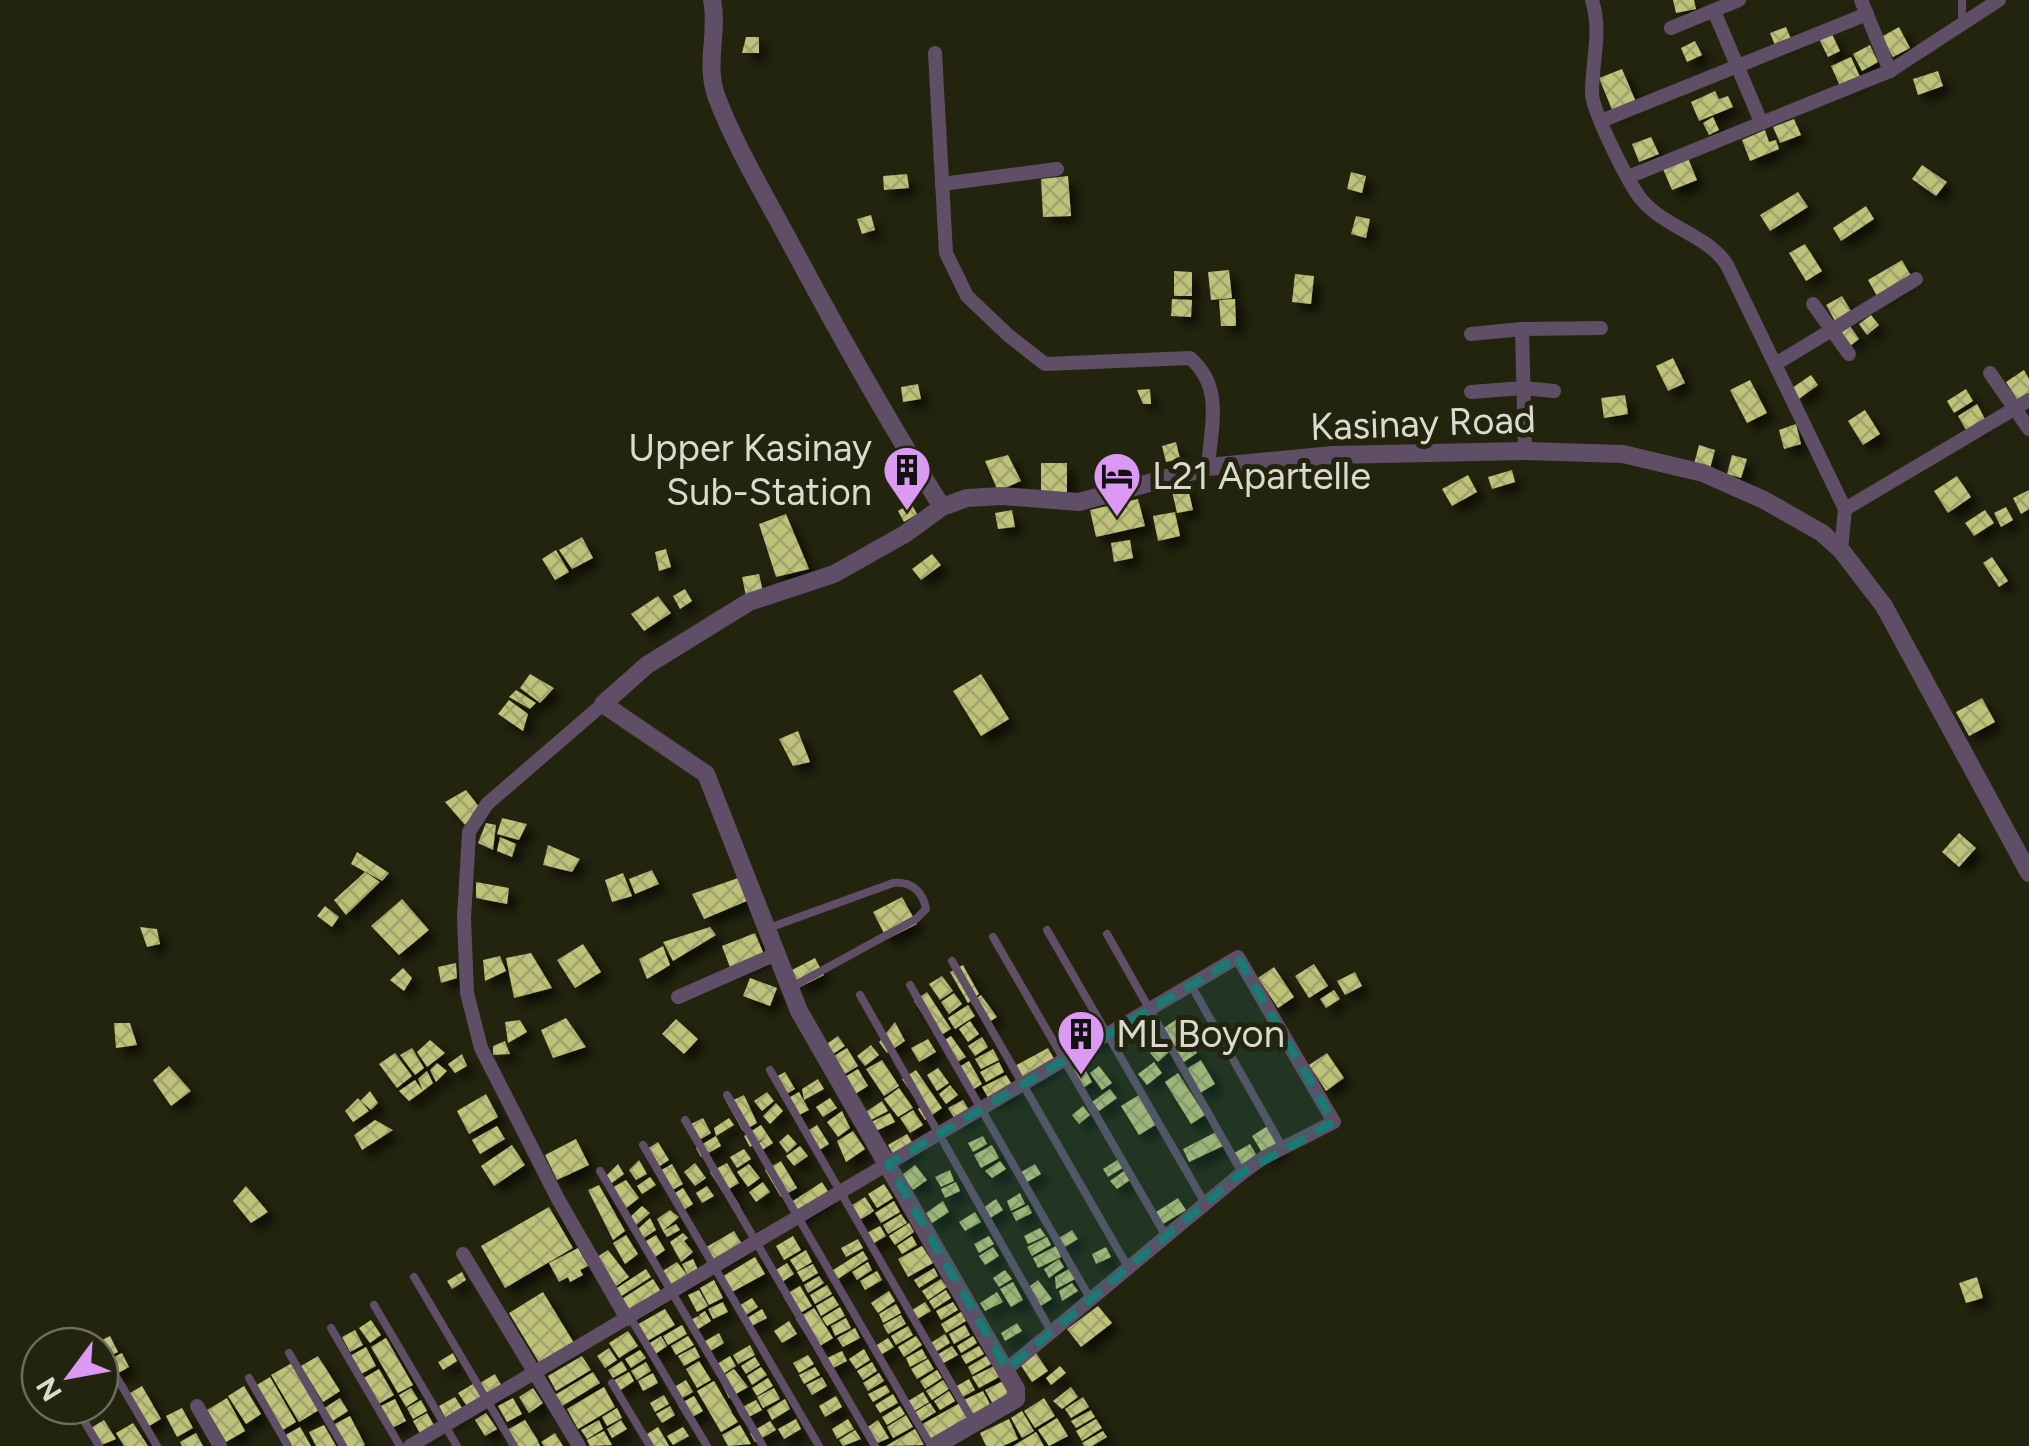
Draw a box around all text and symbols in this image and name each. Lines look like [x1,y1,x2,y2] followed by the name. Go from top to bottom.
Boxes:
[1309,396,1537,450] street label: Kasinay Road
[628,425,872,515] place label: Upper Kasinay Sub-Station
[881,444,933,512] building icon: Upper Kasinay Sub-Station
[1091,450,1143,518] hotel icon: L21 Apartelle
[1152,453,1371,499] place label: L21 Apartelle
[1055,1008,1107,1076] building icon: ML Boyon
[1116,1011,1285,1057] place label: ML Boyon
[20,1326,120,1426] north arrow
[29,1371,69,1407] text: N

